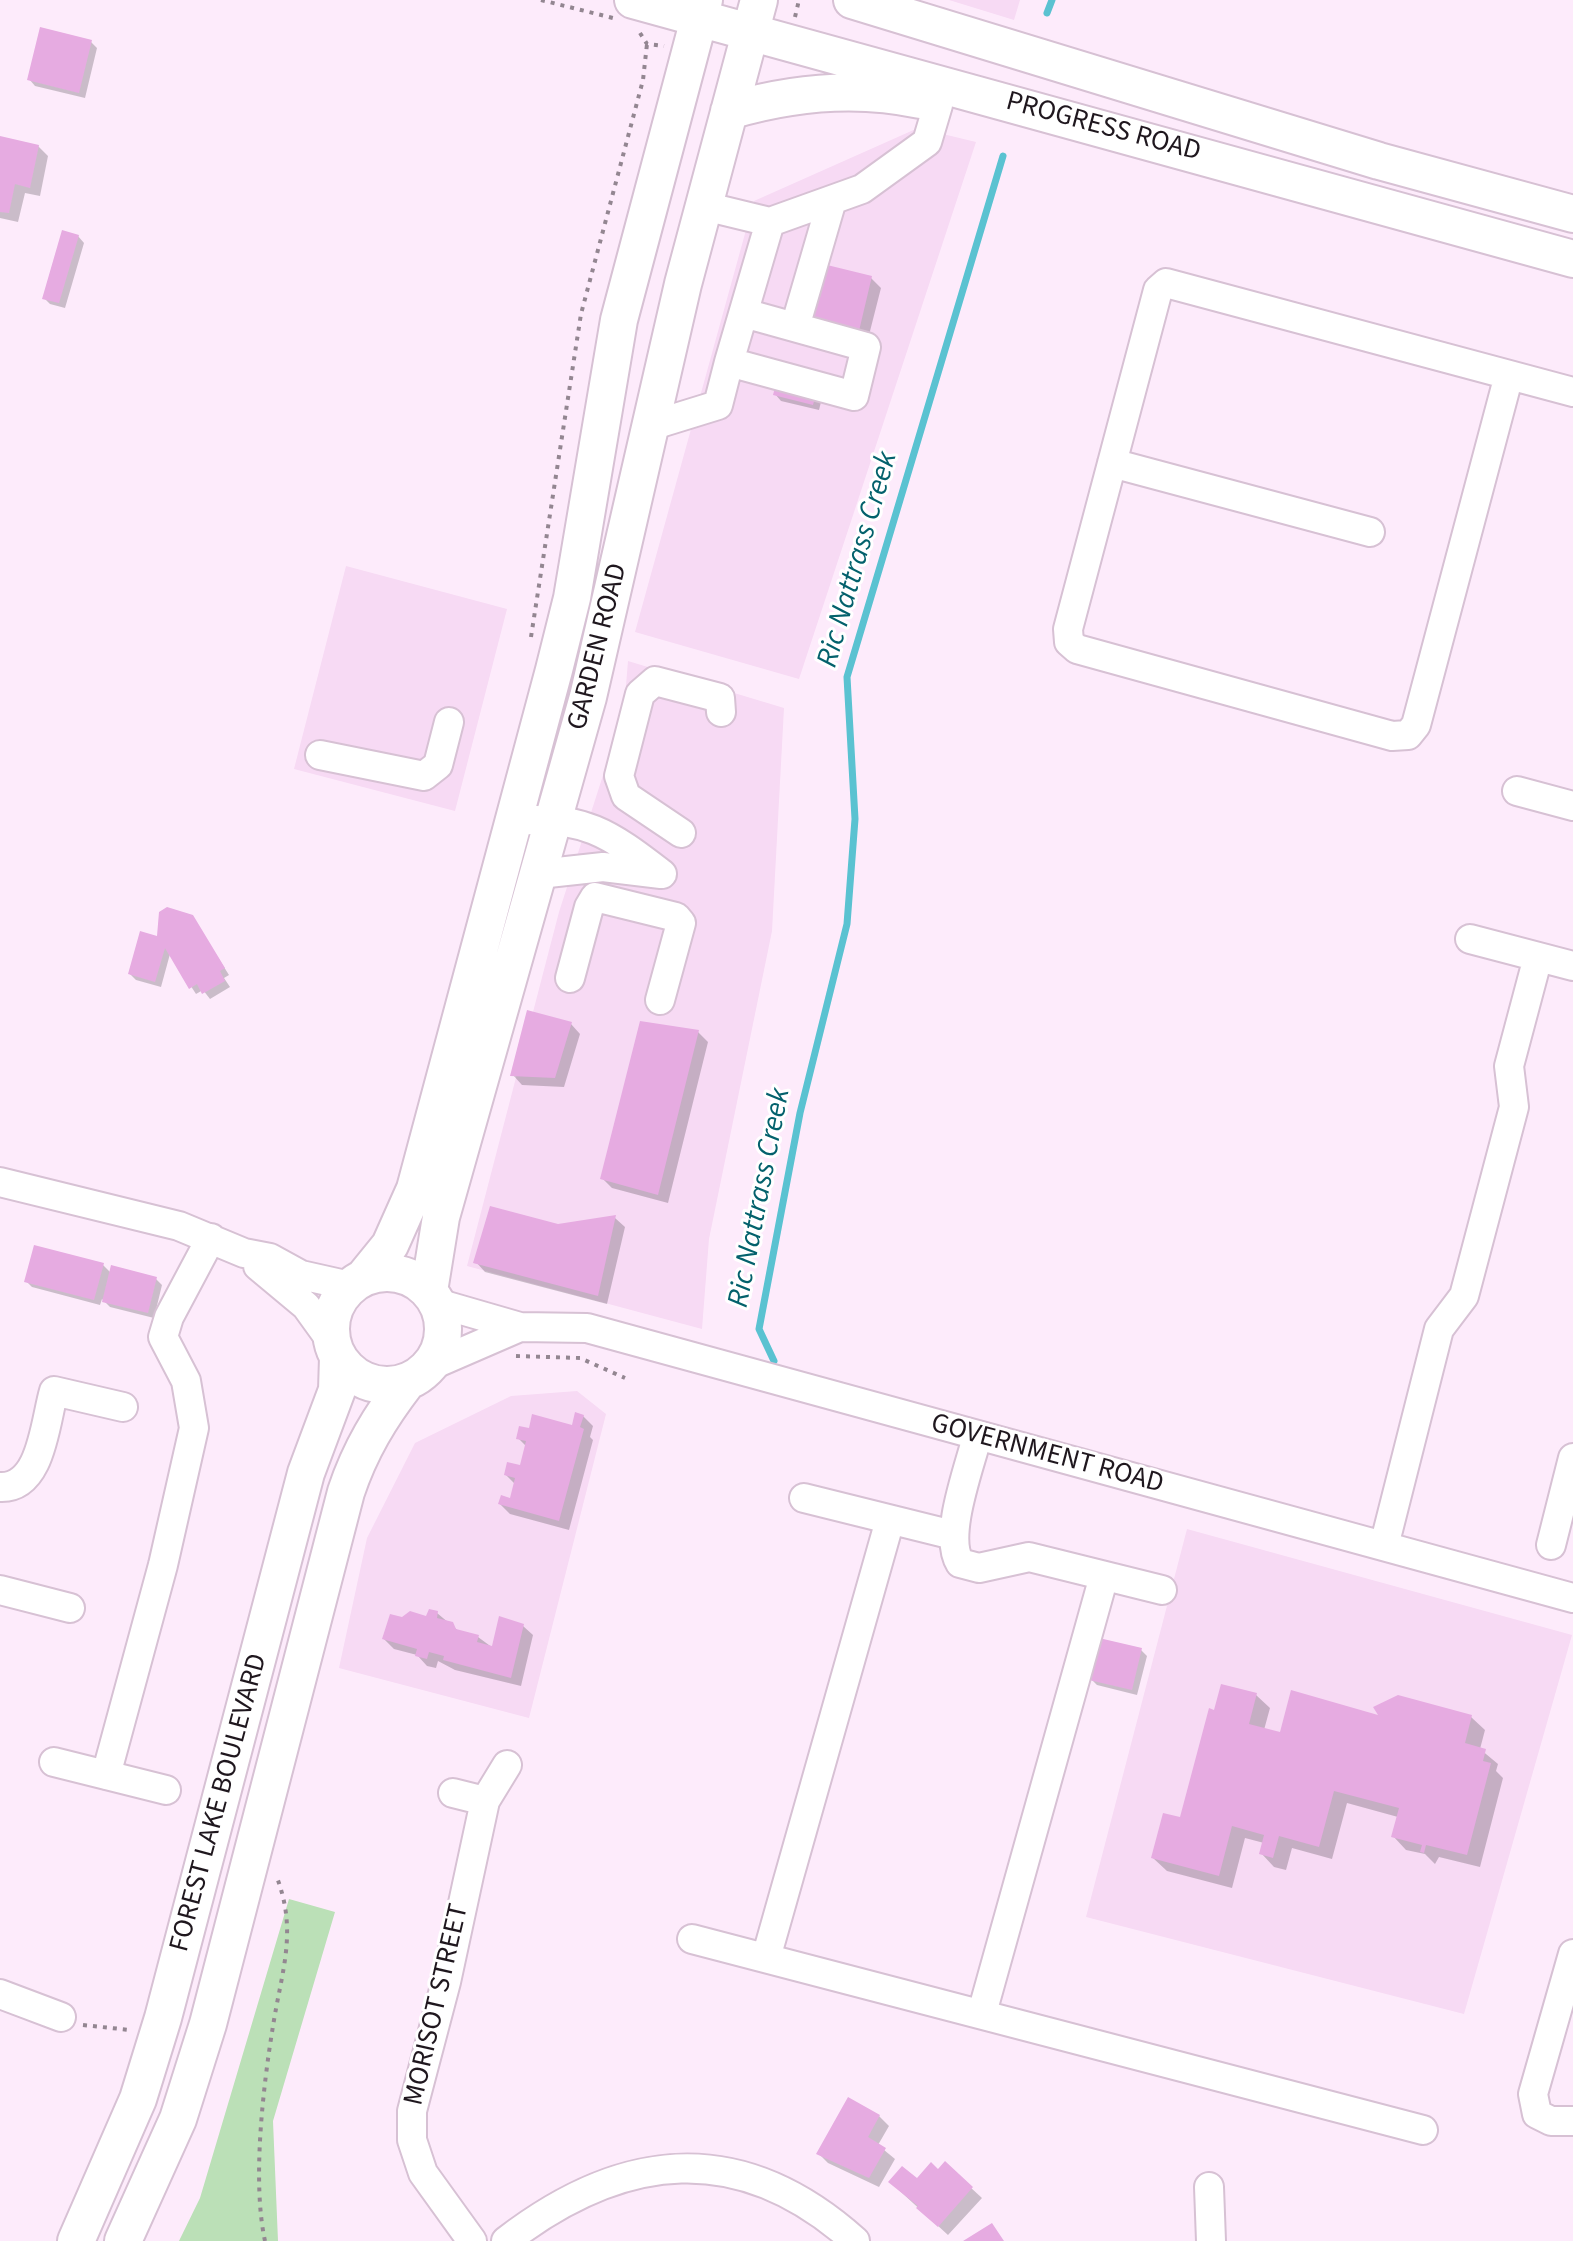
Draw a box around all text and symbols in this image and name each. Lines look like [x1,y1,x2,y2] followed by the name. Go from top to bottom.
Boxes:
[1002,86,1204,170] street label: PROGRESS ROAD
[811,448,907,672] water label: Ric Nattrass Creek
[562,560,636,734] street label: GARDEN ROAD
[722,1085,800,1311] water label: Ric Nattrass Creek
[927,1408,1167,1502] street label: GOVERNMENT ROAD
[164,1650,276,1956] street label: FOREST LAKE BOULEVARD
[399,1901,477,2109] street label: MORISOT STREET

